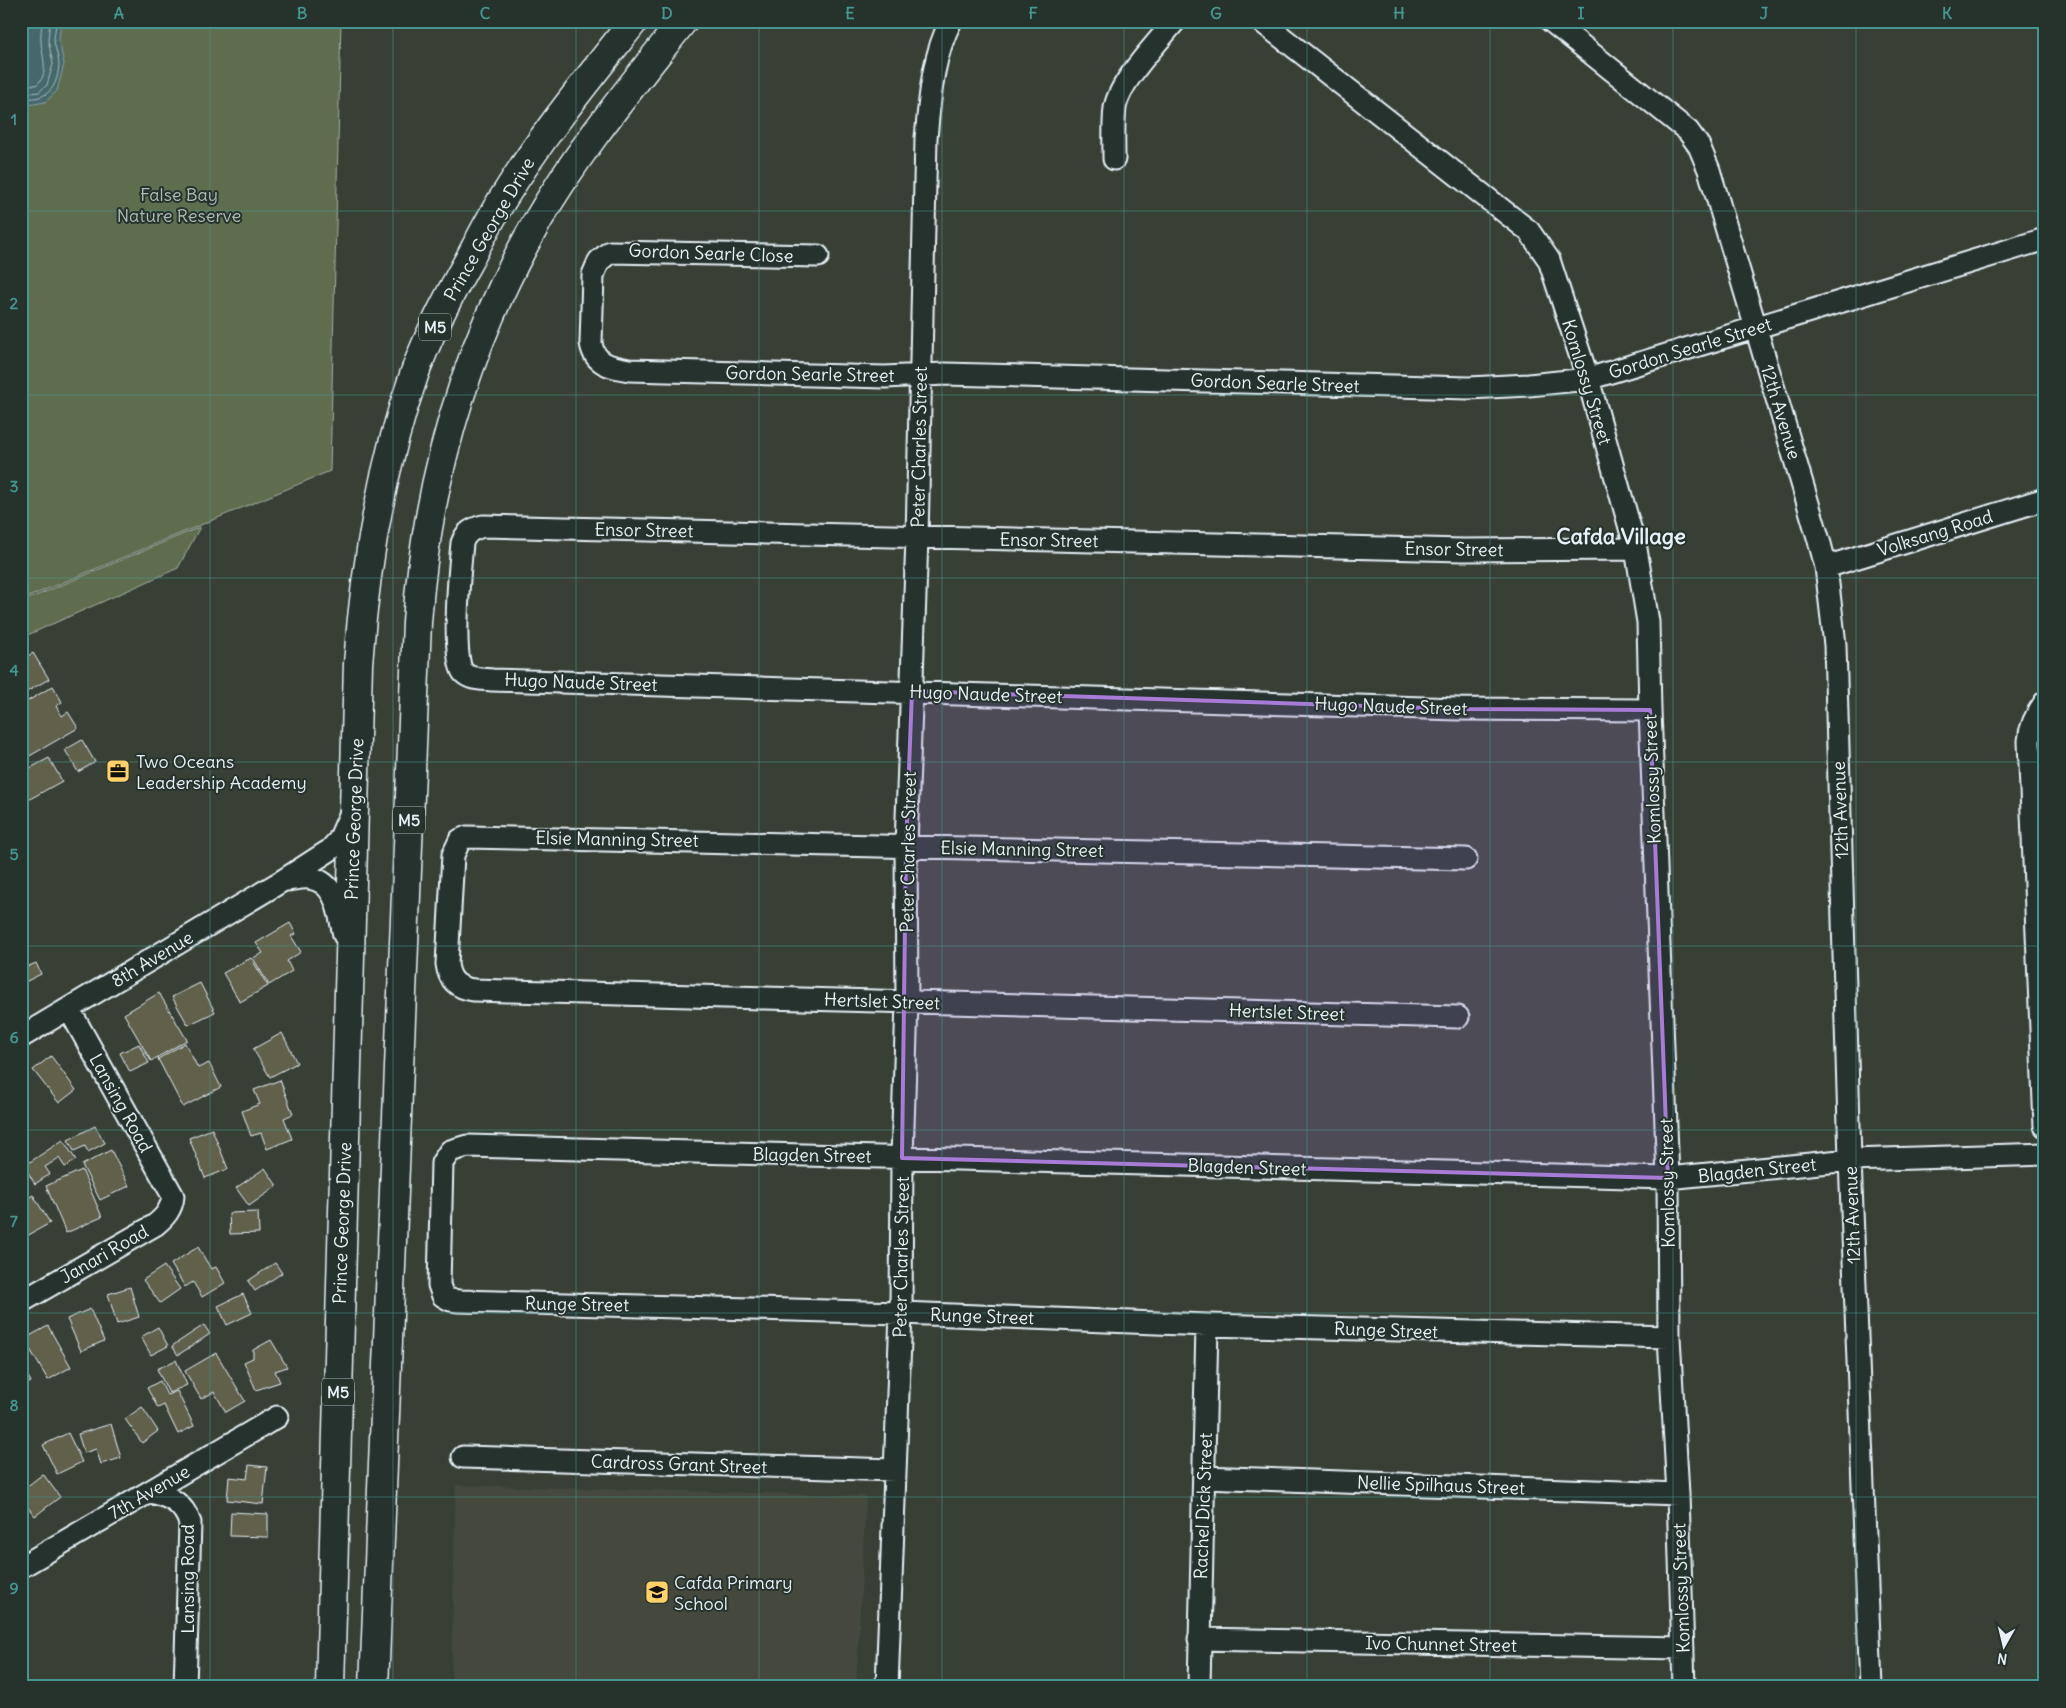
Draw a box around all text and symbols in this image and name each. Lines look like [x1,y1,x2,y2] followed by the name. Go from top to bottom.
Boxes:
[114,3,124,23] text: A
[297,3,308,23] text: B
[480,3,491,23] text: C
[661,3,673,23] text: D
[845,3,855,23] text: E
[1028,3,1038,23] text: F
[1210,3,1222,23] text: G
[1393,3,1405,23] text: H
[1578,3,1585,23] text: I
[1760,3,1769,23] text: J
[1942,3,1952,23] text: K
[11,109,17,129] text: 1
[439,153,539,305] street label: Prince George Drive
[117,183,241,227] park label: False Bay Nature Reserve
[628,239,794,267] street label: Gordon Searle Close
[10,293,19,313] text: 2
[1606,312,1774,384] street label: Gordon Searle Street
[419,314,451,341] road number: M5
[1557,317,1617,447] street label: Komlossy Street
[725,361,895,387] street label: Gordon Searle Street
[1756,362,1806,462] street label: 12th Avenue
[906,366,932,528] street label: Peter Charles Street
[1190,369,1360,397] street label: Gordon Searle Street
[9,476,19,496] text: 3
[1875,504,1996,561] street label: Volksang Road
[594,518,694,542] street label: Ensor Street
[1556,522,1686,550] district label: Cafda Village
[999,528,1099,552] street label: Ensor Street
[1404,537,1504,561] street label: Ensor Street
[9,660,19,680] text: 4
[504,668,658,696] street label: Hugo Naude Street
[909,680,1063,708] street label: Hugo Naude Street
[1314,692,1468,720] street label: Hugo Naude Street
[1638,714,1666,844] street label: Komlossy Street
[340,738,368,900] street label: Prince George Drive
[136,750,307,794] place label: Two Oceans Leadership Academy
[105,758,131,784] office icon: Two Oceans Leadership Academy
[1827,761,1853,859] street label: 12th Avenue
[895,771,921,933] street label: Peter Charles Street
[393,806,425,834] road number: M5
[535,826,699,852] street label: Elsie Manning Street
[940,836,1104,862] street label: Elsie Manning Street
[9,844,19,864] text: 5
[107,926,197,992] street label: 8th Avenue
[824,987,940,1015] street label: Hertslet Street
[1229,998,1345,1026] street label: Hertslet Street
[9,1027,19,1047] text: 6
[84,1050,158,1157] street label: Lansing Road
[1654,1118,1680,1248] street label: Komlossy Street
[328,1142,356,1304] street label: Prince George Drive
[752,1142,872,1168] street label: Blagden Street
[1697,1152,1817,1188] street label: Blagden Street
[1187,1153,1307,1181] street label: Blagden Street
[1839,1166,1865,1264] street label: 12th Avenue
[888,1176,914,1338] street label: Peter Charles Street
[10,1211,18,1231] text: 7
[56,1219,153,1288] street label: Janari Road
[525,1292,629,1316] street label: Runge Street
[929,1303,1035,1329] street label: Runge Street
[1333,1317,1439,1343] street label: Runge Street
[322,1378,354,1405] road number: M5
[9,1395,19,1415] text: 8
[1189,1432,1217,1580] street label: Rachel Dick Street
[590,1449,768,1479] street label: Cardross Grant Street
[104,1460,194,1524] street label: 7th Avenue
[1357,1471,1525,1499] street label: Nellie Spilhaus Street
[1667,1523,1695,1653] street label: Komlossy Street
[176,1524,199,1634] street label: Lansing Road
[674,1571,793,1615] place label: Cafda Primary School
[9,1578,19,1598] text: 9
[644,1579,670,1605] school or university icon: Cafda Primary School
[1978,1620,2028,1670] north arrow
[1365,1631,1517,1657] street label: Ivo Chunnet Street
[1996,1649,2008,1668] text: N

